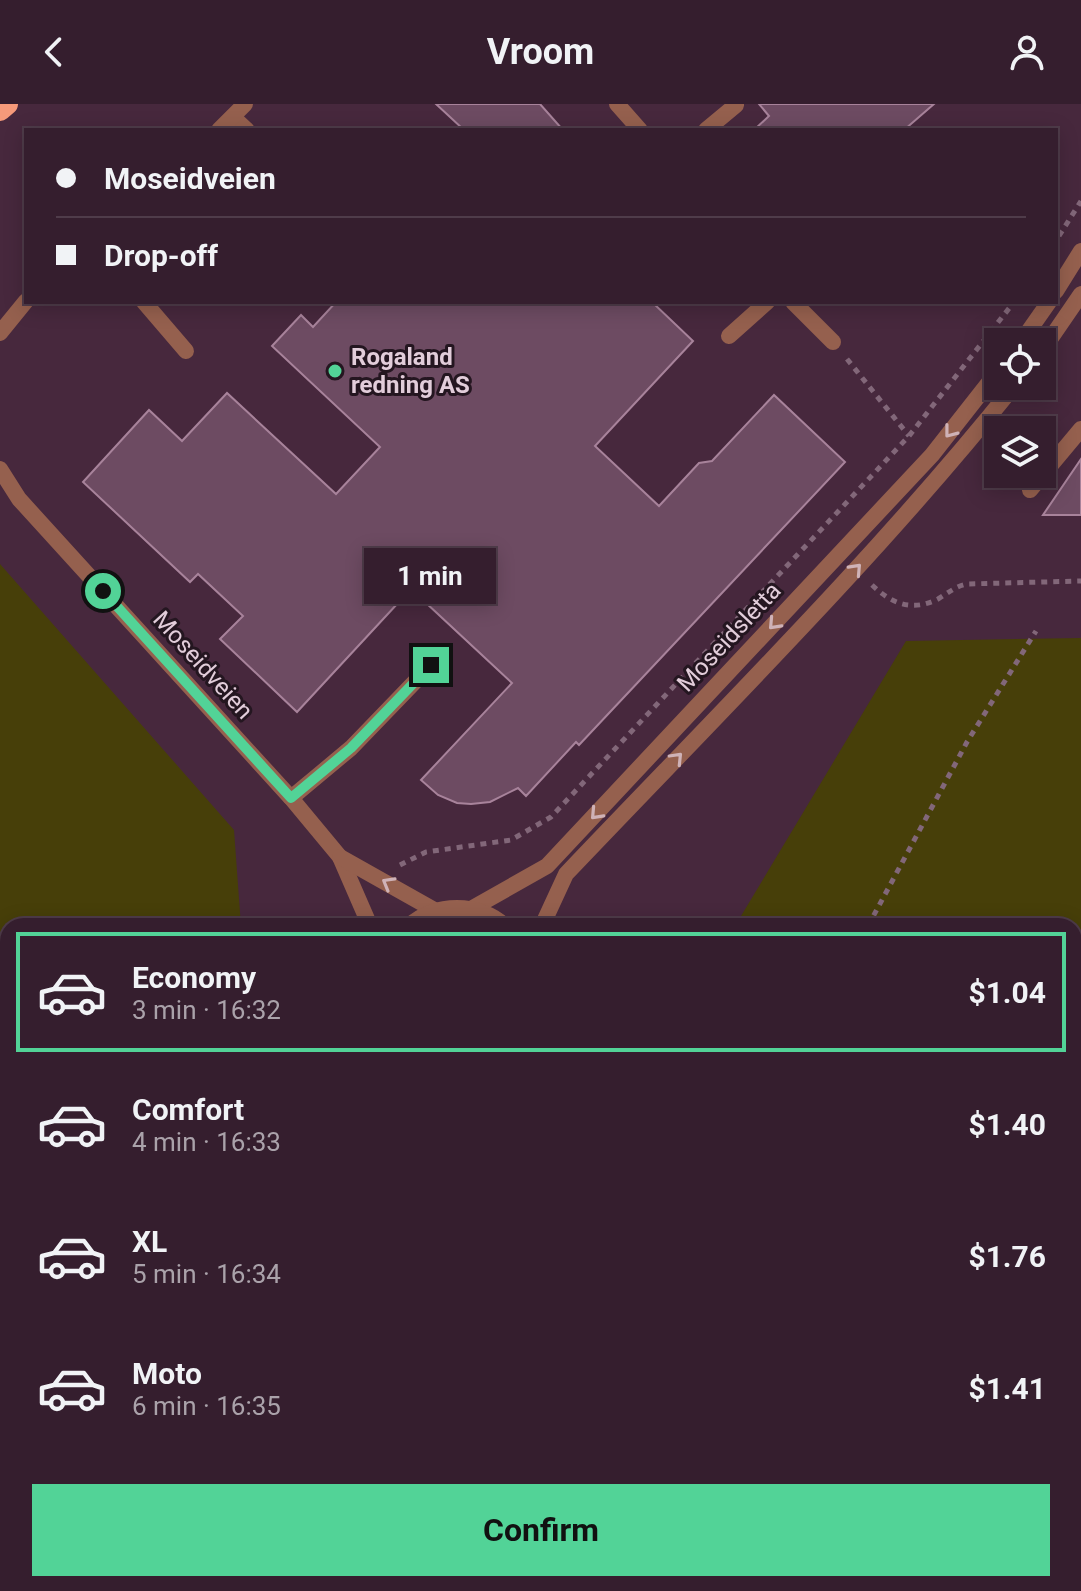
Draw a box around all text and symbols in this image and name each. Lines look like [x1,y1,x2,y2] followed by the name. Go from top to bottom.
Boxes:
[32,30,76,74] icon: back
[1005,30,1049,74] icon: person
[487,31,594,73] text: Vroom
[104,161,276,196] text: Moseidveien
[104,238,218,273] text: Drop-off
[984,328,1056,488] map controls
[984,328,1056,400] button: locate
[351,343,470,399] place label: Rogaland redning AS
[326,362,344,380] marker: Rogaland redning AS
[984,416,1056,488] button: layers
[945,423,959,438] one-way arrow
[365,549,497,605] callout: 1 min
[397,561,463,591] text: 1 min
[846,564,860,579] one-way arrow
[85,573,121,609] route start
[671,577,787,697] street label: Moseidsletta
[147,605,259,725] street label: Moseidveien
[769,615,783,629] one-way arrow
[413,647,449,683] route end
[667,753,682,767] one-way arrow
[591,805,606,819] one-way arrow
[382,877,397,893] one-way arrow
[36,956,108,1028] icon: car
[132,960,256,995] text: Economy
[968,975,1046,1010] text: $1.04
[132,995,281,1025] text: 3 min · 16:32
[36,1088,108,1160] icon: car
[132,1092,244,1127] text: Comfort
[968,1107,1046,1142] text: $1.40
[132,1127,281,1157] text: 4 min · 16:33
[36,1220,108,1292] icon: car
[132,1224,167,1259] text: XL
[968,1239,1046,1274] text: $1.76
[132,1259,281,1289] text: 5 min · 16:34
[36,1352,108,1424] icon: car
[132,1356,202,1391] text: Moto
[968,1371,1046,1406] text: $1.41
[132,1391,281,1421] text: 6 min · 16:35
[32,1484,1050,1576] button: Confirm

